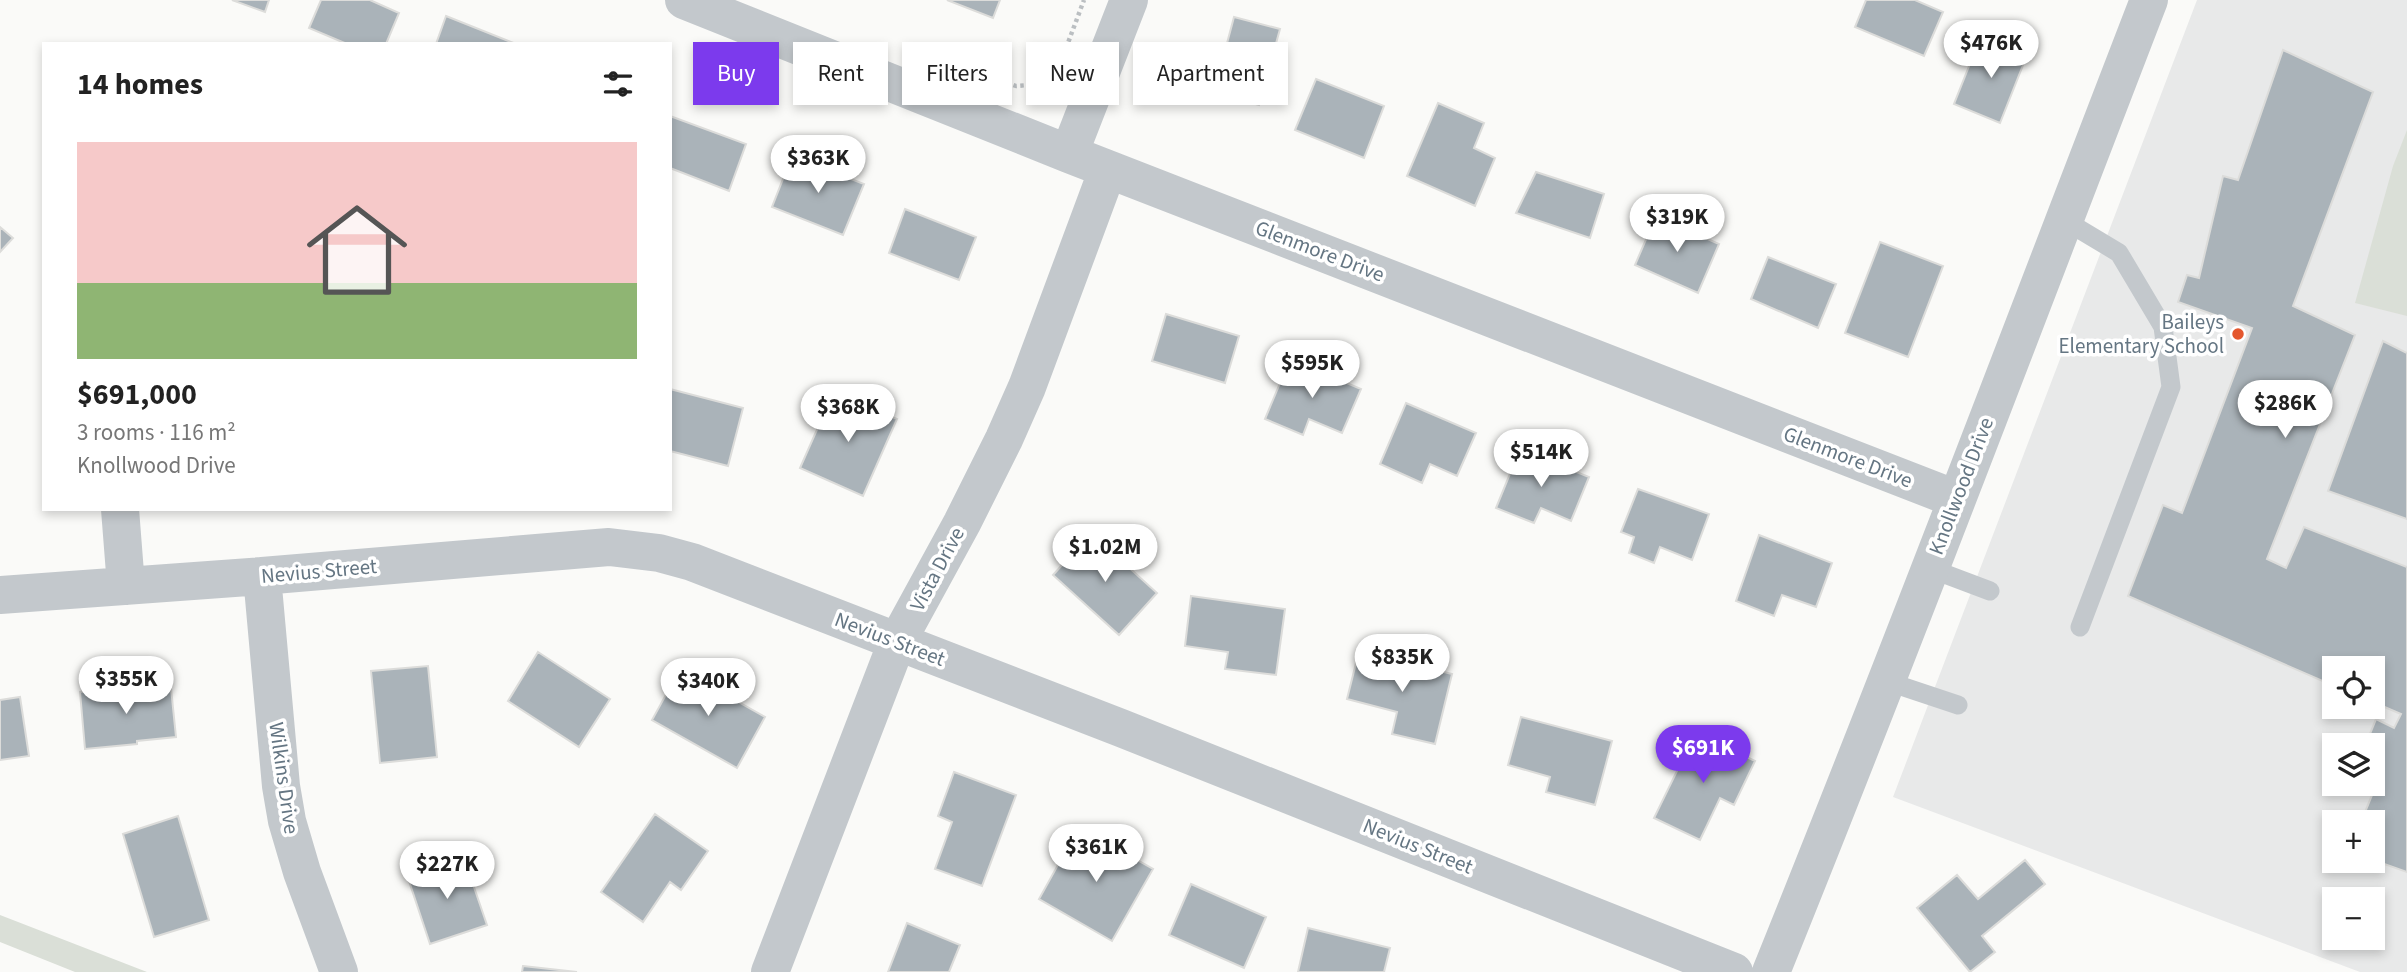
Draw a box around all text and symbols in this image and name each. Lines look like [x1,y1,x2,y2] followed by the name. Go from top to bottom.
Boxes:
[1942,20,2040,80] pin: $476K
[1960,26,2022,59] text: $476K
[693,42,779,105] chip: Buy
[793,42,888,105] chip: Rent
[902,42,1012,105] chip: Filters
[1026,42,1119,105] chip: New
[1133,42,1288,105] chip: Apartment
[77,63,203,106] text: 14 homes
[599,65,637,103] icon: filters
[769,136,867,195] pin: $363K
[787,141,849,174] text: $363K
[294,187,420,313] icon: home
[1628,194,1726,254] pin: $319K
[1646,200,1708,233] text: $319K
[1251,213,1389,289] street label: Glenmore Drive
[2058,307,2224,361] place label: Baileys Elementary School
[2230,326,2246,342] marker: Baileys Elementary School
[1263,340,1361,400] pin: $595K
[1281,346,1343,379] text: $595K
[77,373,197,416] text: $691,000
[2236,380,2334,440] pin: $286K
[799,384,897,444] pin: $368K
[2254,386,2316,419] text: $286K
[817,390,879,423] text: $368K
[1921,413,2001,559] street label: Knollwood Drive
[77,416,236,449] text: 3 rooms · 116 m²
[1779,419,1917,495] street label: Glenmore Drive
[1492,430,1590,489] pin: $514K
[1510,435,1572,468] text: $514K
[77,449,236,482] text: Knollwood Drive
[902,522,972,616] street label: Vista Drive
[1048,524,1162,584] pin: $1.02M
[1068,530,1142,563] text: $1.02M
[260,551,378,591] street label: Nevius Street
[830,604,950,674] street label: Nevius Street
[1353,634,1451,694] pin: $835K
[1371,640,1433,673] text: $835K
[77,656,175,716] pin: $355K
[2322,656,2385,950] map controls
[2322,656,2385,719] button: locate
[659,658,757,718] pin: $340K
[95,662,157,695] text: $355K
[677,664,739,697] text: $340K
[261,720,307,836] street label: Wilkins Drive
[1654,726,1752,785] pin: $691K
[1672,731,1734,764] text: $691K
[2322,733,2385,796] button: layers
[1359,810,1477,882] street label: Nevius Street
[2322,810,2385,873] button: +
[1047,824,1145,884] pin: $361K
[1065,830,1127,863] text: $361K
[398,842,496,901] pin: $227K
[416,847,478,880] text: $227K
[2322,887,2385,950] button: −

